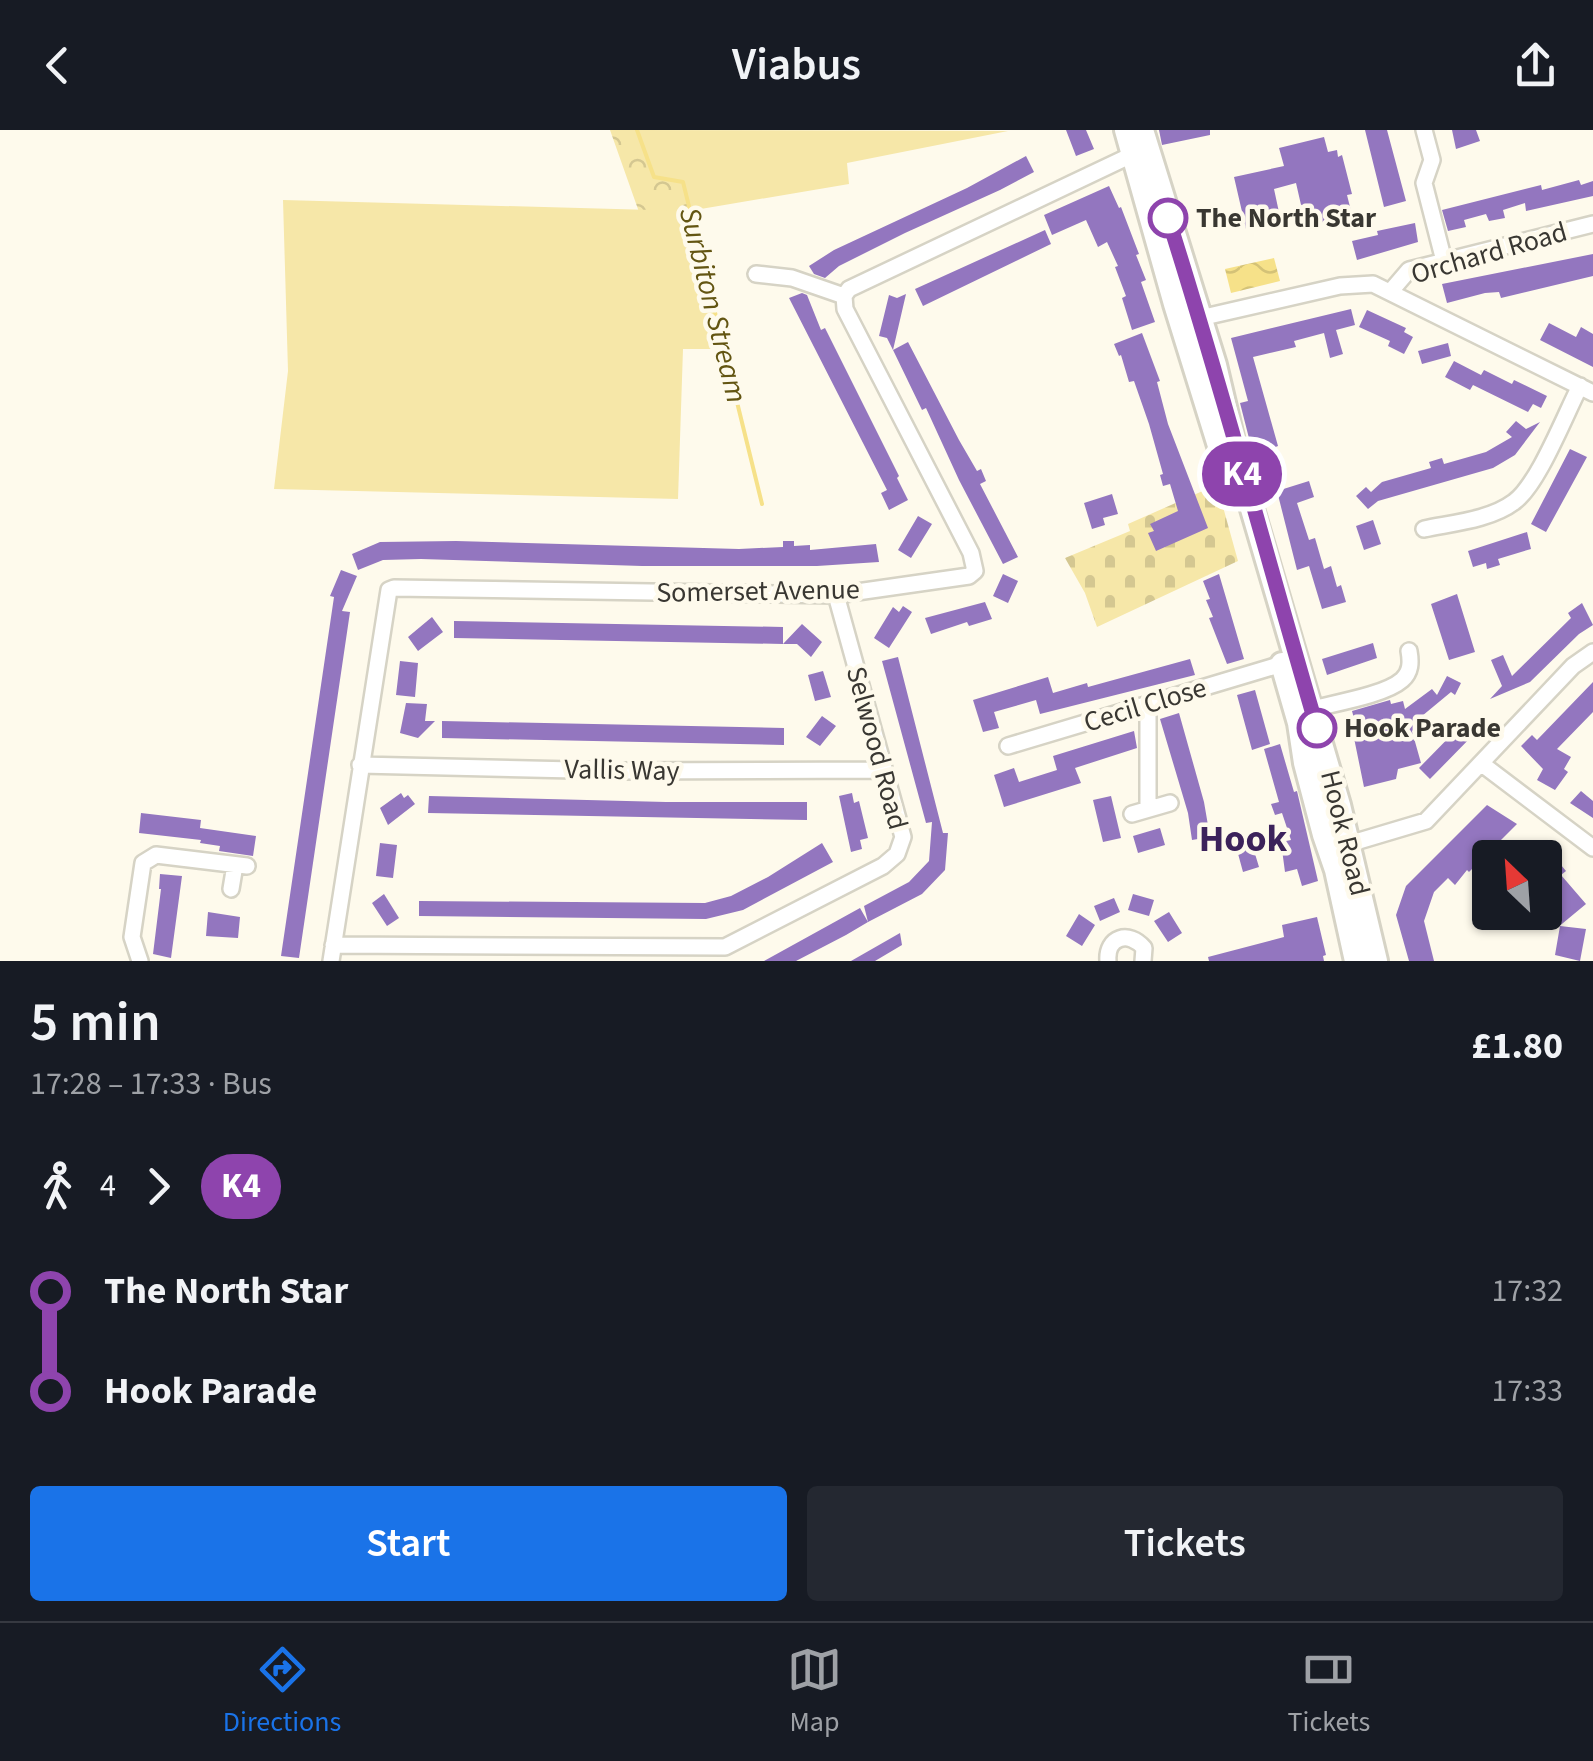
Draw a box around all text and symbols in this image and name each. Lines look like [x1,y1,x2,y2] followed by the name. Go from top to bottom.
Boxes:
[732,33,861,97] text: Viabus
[30,38,85,93] icon: back
[1508,38,1563,93] icon: share
[1196,198,1377,238] place label: The North Star
[1149,199,1187,237] marker: The North Star
[668,203,758,407] water label: Surbiton Stream
[1406,212,1572,294] street label: Orchard Road
[1197,442,1287,506] line badge: K4
[1222,449,1262,499] text: K4
[656,569,860,613] street label: Somerset Avenue
[836,662,918,834] street label: Selwood Road
[1079,667,1211,743] street label: Cecil Close
[1344,708,1501,748] place label: Hook Parade
[1298,709,1336,747] marker: Hook Parade
[564,749,680,791] street label: Vallis Way
[1310,766,1380,900] street label: Hook Road
[1199,812,1287,866] district label: Hook
[1472,840,1562,930] north arrow
[1472,840,1562,930] map controls
[30,984,161,1062] text: 5 min
[1471,1019,1563,1073] text: £1.80
[30,1061,272,1107] text: 17:28 – 17:33 · Bus
[30,1159,85,1214] icon: walk
[131,1159,186,1214] icon: forward
[221,1161,261,1211] text: K4
[100,1163,116,1209] text: 4
[104,1264,348,1318] text: The North Star
[1491,1268,1563,1314] text: 17:32
[104,1364,317,1418] text: Hook Parade
[1491,1368,1563,1414] text: 17:33
[30,1486,787,1601] button: Start
[807,1486,1563,1601] button: Tickets
[223,1642,341,1742] tab: Directions
[787,1642,842,1742] tab: Map
[1288,1642,1370,1742] tab: Tickets

